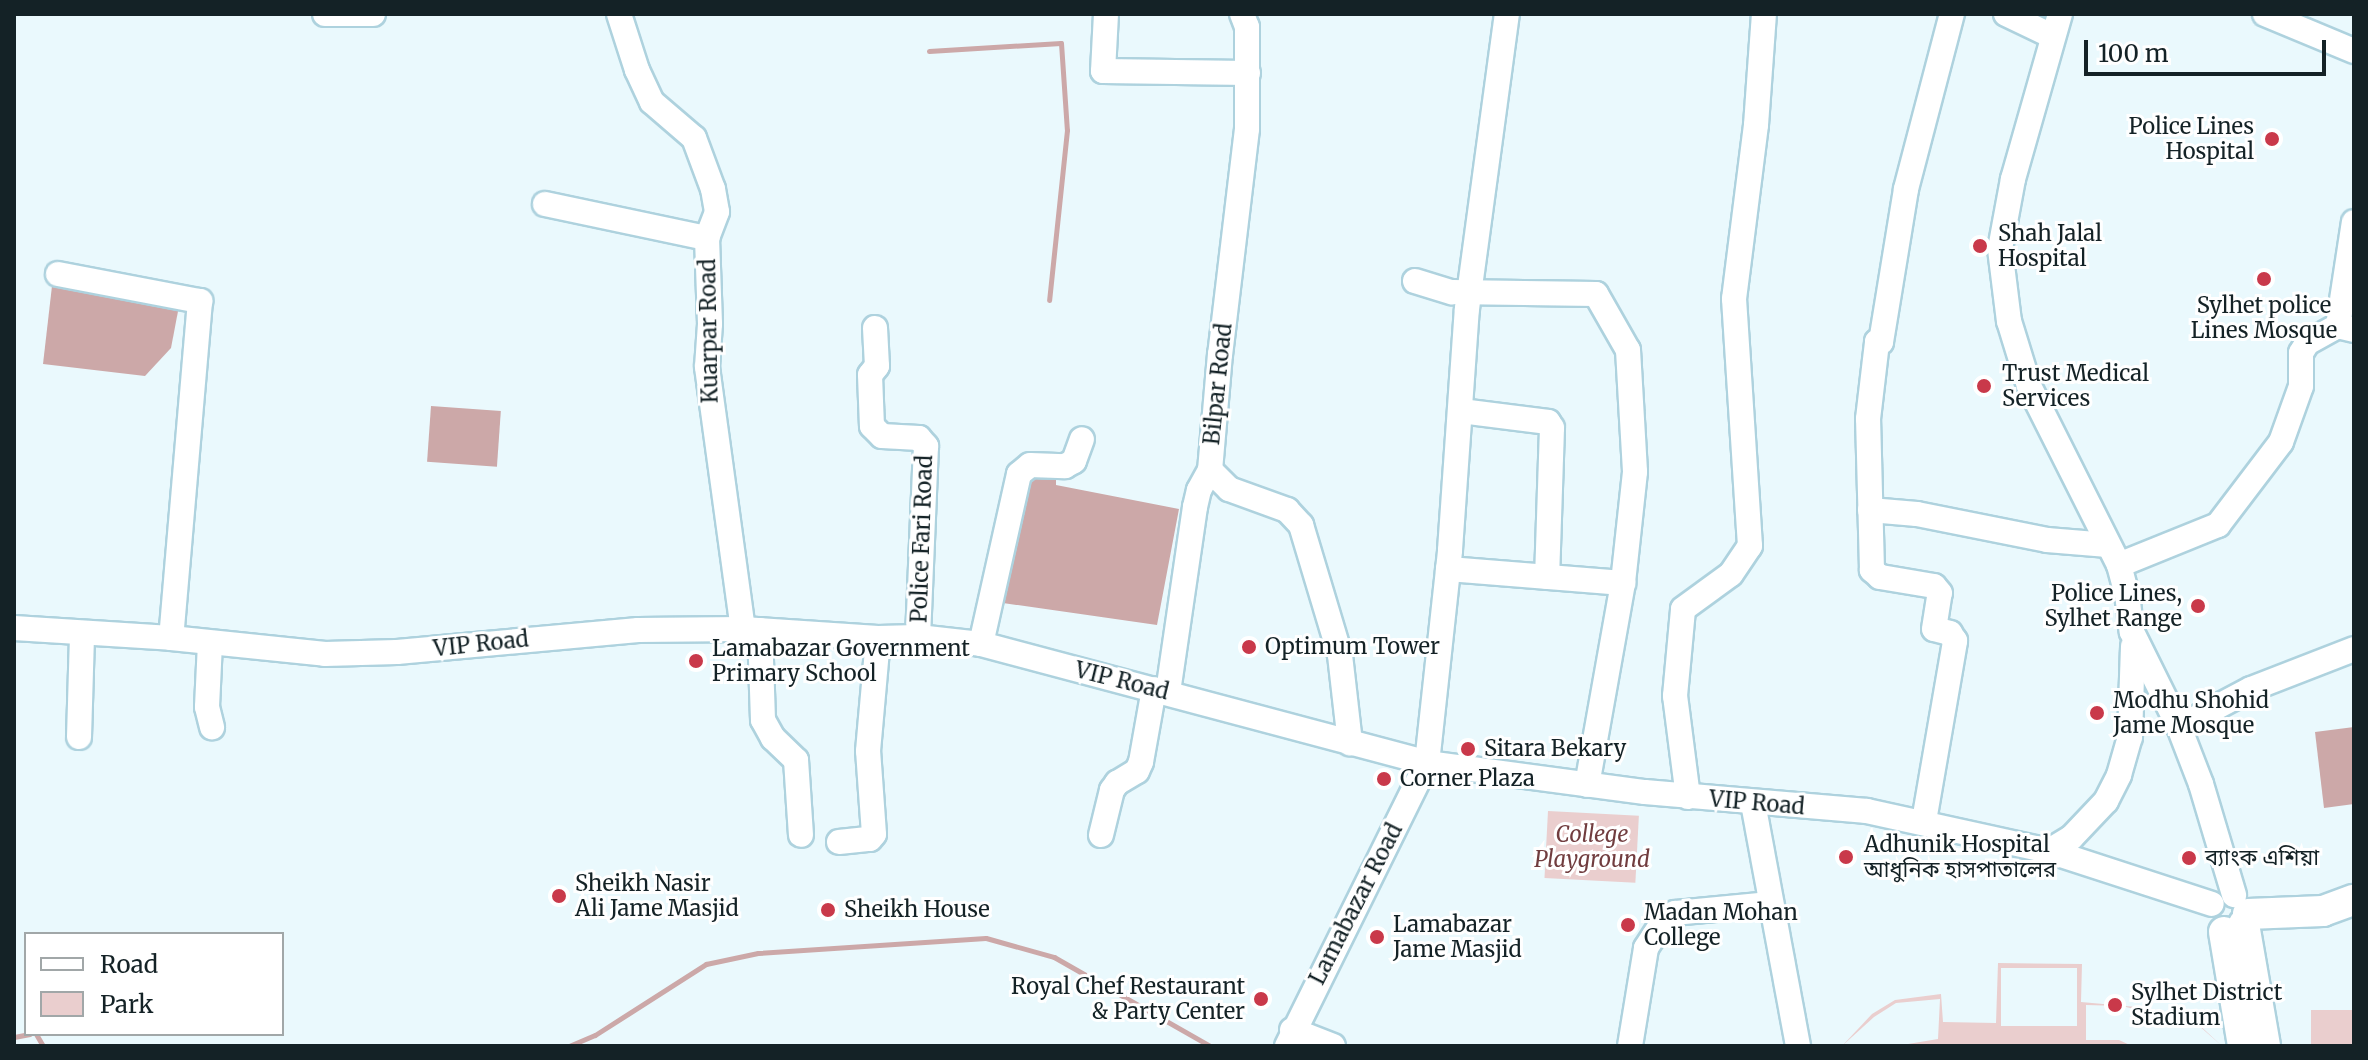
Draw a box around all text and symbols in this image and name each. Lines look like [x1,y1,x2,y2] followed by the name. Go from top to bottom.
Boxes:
[2088,24,2330,74] scale bar
[2098,38,2168,69] text: 100 m
[2128,113,2254,164] place label: Police Lines Hospital
[2261,128,2283,150] marker: Police Lines Hospital
[1998,220,2102,272] place label: Shah Jalal Hospital
[1969,235,1991,257] marker: Shah Jalal Hospital
[695,258,723,404] street label: Kuarpar Road
[2255,270,2273,288] marker: Sylhet police Lines Mosque
[2191,292,2337,344] place label: Sylhet police Lines Mosque
[1198,322,1238,446] street label: Bilpar Road
[2002,360,2149,412] place label: Trust Medical Services
[1973,375,1995,397] marker: Trust Medical Services
[906,455,938,623] street label: Police Fari Road
[2044,580,2182,632] place label: Police Lines, Sylhet Range
[2189,597,2207,615] marker: Police Lines, Sylhet Range
[432,626,530,662] street label: VIP Road
[1265,634,1440,660] place label: Optimum Tower
[712,635,970,686] place label: Lamabazar Government Primary School
[1240,638,1258,656] marker: Optimum Tower
[687,652,705,670] marker: Lamabazar Government Primary School
[1072,657,1172,705] street label: VIP Road
[2113,687,2269,738] place label: Modhu Shohid Jame Mosque
[2088,704,2106,722] marker: Modhu Shohid Jame Mosque
[1484,736,1626,762] place label: Sitara Bekary
[1459,740,1477,758] marker: Sitara Bekary
[1400,766,1535,792] place label: Corner Plaza
[1375,770,1393,788] marker: Corner Plaza
[1708,786,1806,820] street label: VIP Road
[1304,819,1408,989] street label: Lamabazar Road
[1534,821,1650,872] park label: College Playground
[1864,831,2056,882] place label: Adhunik Hospital আধুনিক হাসপাতালের
[2205,845,2319,871] place label: ব্যাংক এশিয়া
[1835,846,1857,868] marker: Adhunik Hospital আধুনিক হাসপাতালের
[2180,849,2198,867] marker: ব্যাংক এশিয়া
[575,870,739,922] place label: Sheikh Nasir Ali Jame Masjid
[550,887,568,905] marker: Sheikh Nasir Ali Jame Masjid
[844,897,990,923] place label: Sheikh House
[1644,899,1798,950] place label: Madan Mohan College
[819,901,837,919] marker: Sheikh House
[1393,911,1522,962] place label: Lamabazar Jame Masjid
[1619,916,1637,934] marker: Madan Mohan College
[1368,928,1386,946] marker: Lamabazar Jame Masjid
[24,932,284,1036] legend
[100,949,158,980] text: Road
[1011,973,1245,1024] place label: Royal Chef Restaurant & Party Center
[2131,979,2282,1030] place label: Sylhet District Stadium
[100,989,153,1020] text: Park
[1252,990,1270,1008] marker: Royal Chef Restaurant & Party Center
[2106,996,2124,1014] marker: Sylhet District Stadium

